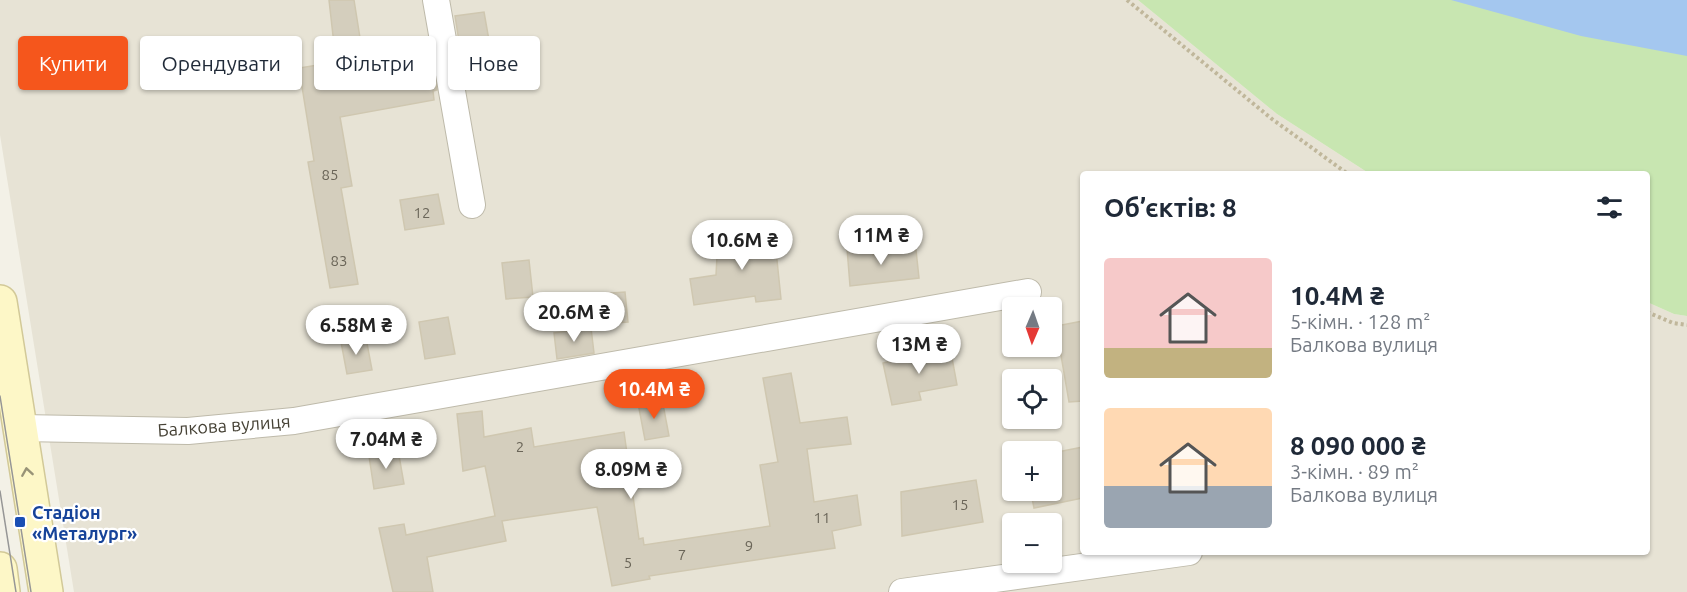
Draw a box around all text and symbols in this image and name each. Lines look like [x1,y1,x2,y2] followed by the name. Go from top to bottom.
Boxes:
[18,36,128,90] chip: Купити
[140,36,302,90] chip: Орендувати
[314,36,436,90] chip: Фільтри
[448,36,540,90] chip: Нове
[322,166,338,183] house number: 85
[1593,191,1626,224] icon: filters
[1104,193,1237,222] text: Об’єктів: 8
[414,204,430,221] house number: 12
[839,215,923,266] pin: 11M ₴
[687,220,797,271] pin: 10.6M ₴
[853,223,909,246] text: 11M ₴
[706,228,778,251] text: 10.6M ₴
[331,252,347,269] house number: 83
[1290,281,1384,310] text: 10.4M ₴
[1152,282,1224,354] icon: home
[519,292,629,343] pin: 20.6M ₴
[1002,297,1062,357] north arrow
[1002,297,1062,573] map controls
[538,300,610,323] text: 20.6M ₴
[301,305,411,356] pin: 6.58M ₴
[1290,310,1430,333] text: 5-кімн. · 128 m²
[320,313,392,336] text: 6.58M ₴
[877,324,961,375] pin: 13M ₴
[891,332,947,355] text: 13M ₴
[1290,333,1438,356] text: Балкова вулиця
[599,369,709,420] pin: 10.4M ₴
[1002,369,1062,429] button: locate
[618,377,690,400] text: 10.4M ₴
[157,410,291,440] street label: Балкова вулиця
[331,419,441,470] pin: 7.04M ₴
[350,427,422,450] text: 7.04M ₴
[1290,431,1426,460] text: 8 090 000 ₴
[1152,432,1224,504] icon: home
[516,438,524,455] house number: 2
[1002,441,1062,501] button: +
[576,449,686,500] pin: 8.09M ₴
[595,457,667,480] text: 8.09M ₴
[1290,460,1419,483] text: 3-кімн. · 89 m²
[22,467,34,477] one-way arrow
[1290,483,1438,506] text: Балкова вулиця
[952,496,968,513] house number: 15
[32,502,137,543] place label: Стадіон «Металург»
[814,509,830,526] house number: 11
[1002,513,1062,573] button: −
[13,515,27,529] marker: Стадіон «Металург»
[745,537,753,554] house number: 9
[678,546,686,563] house number: 7
[624,554,632,571] house number: 5

